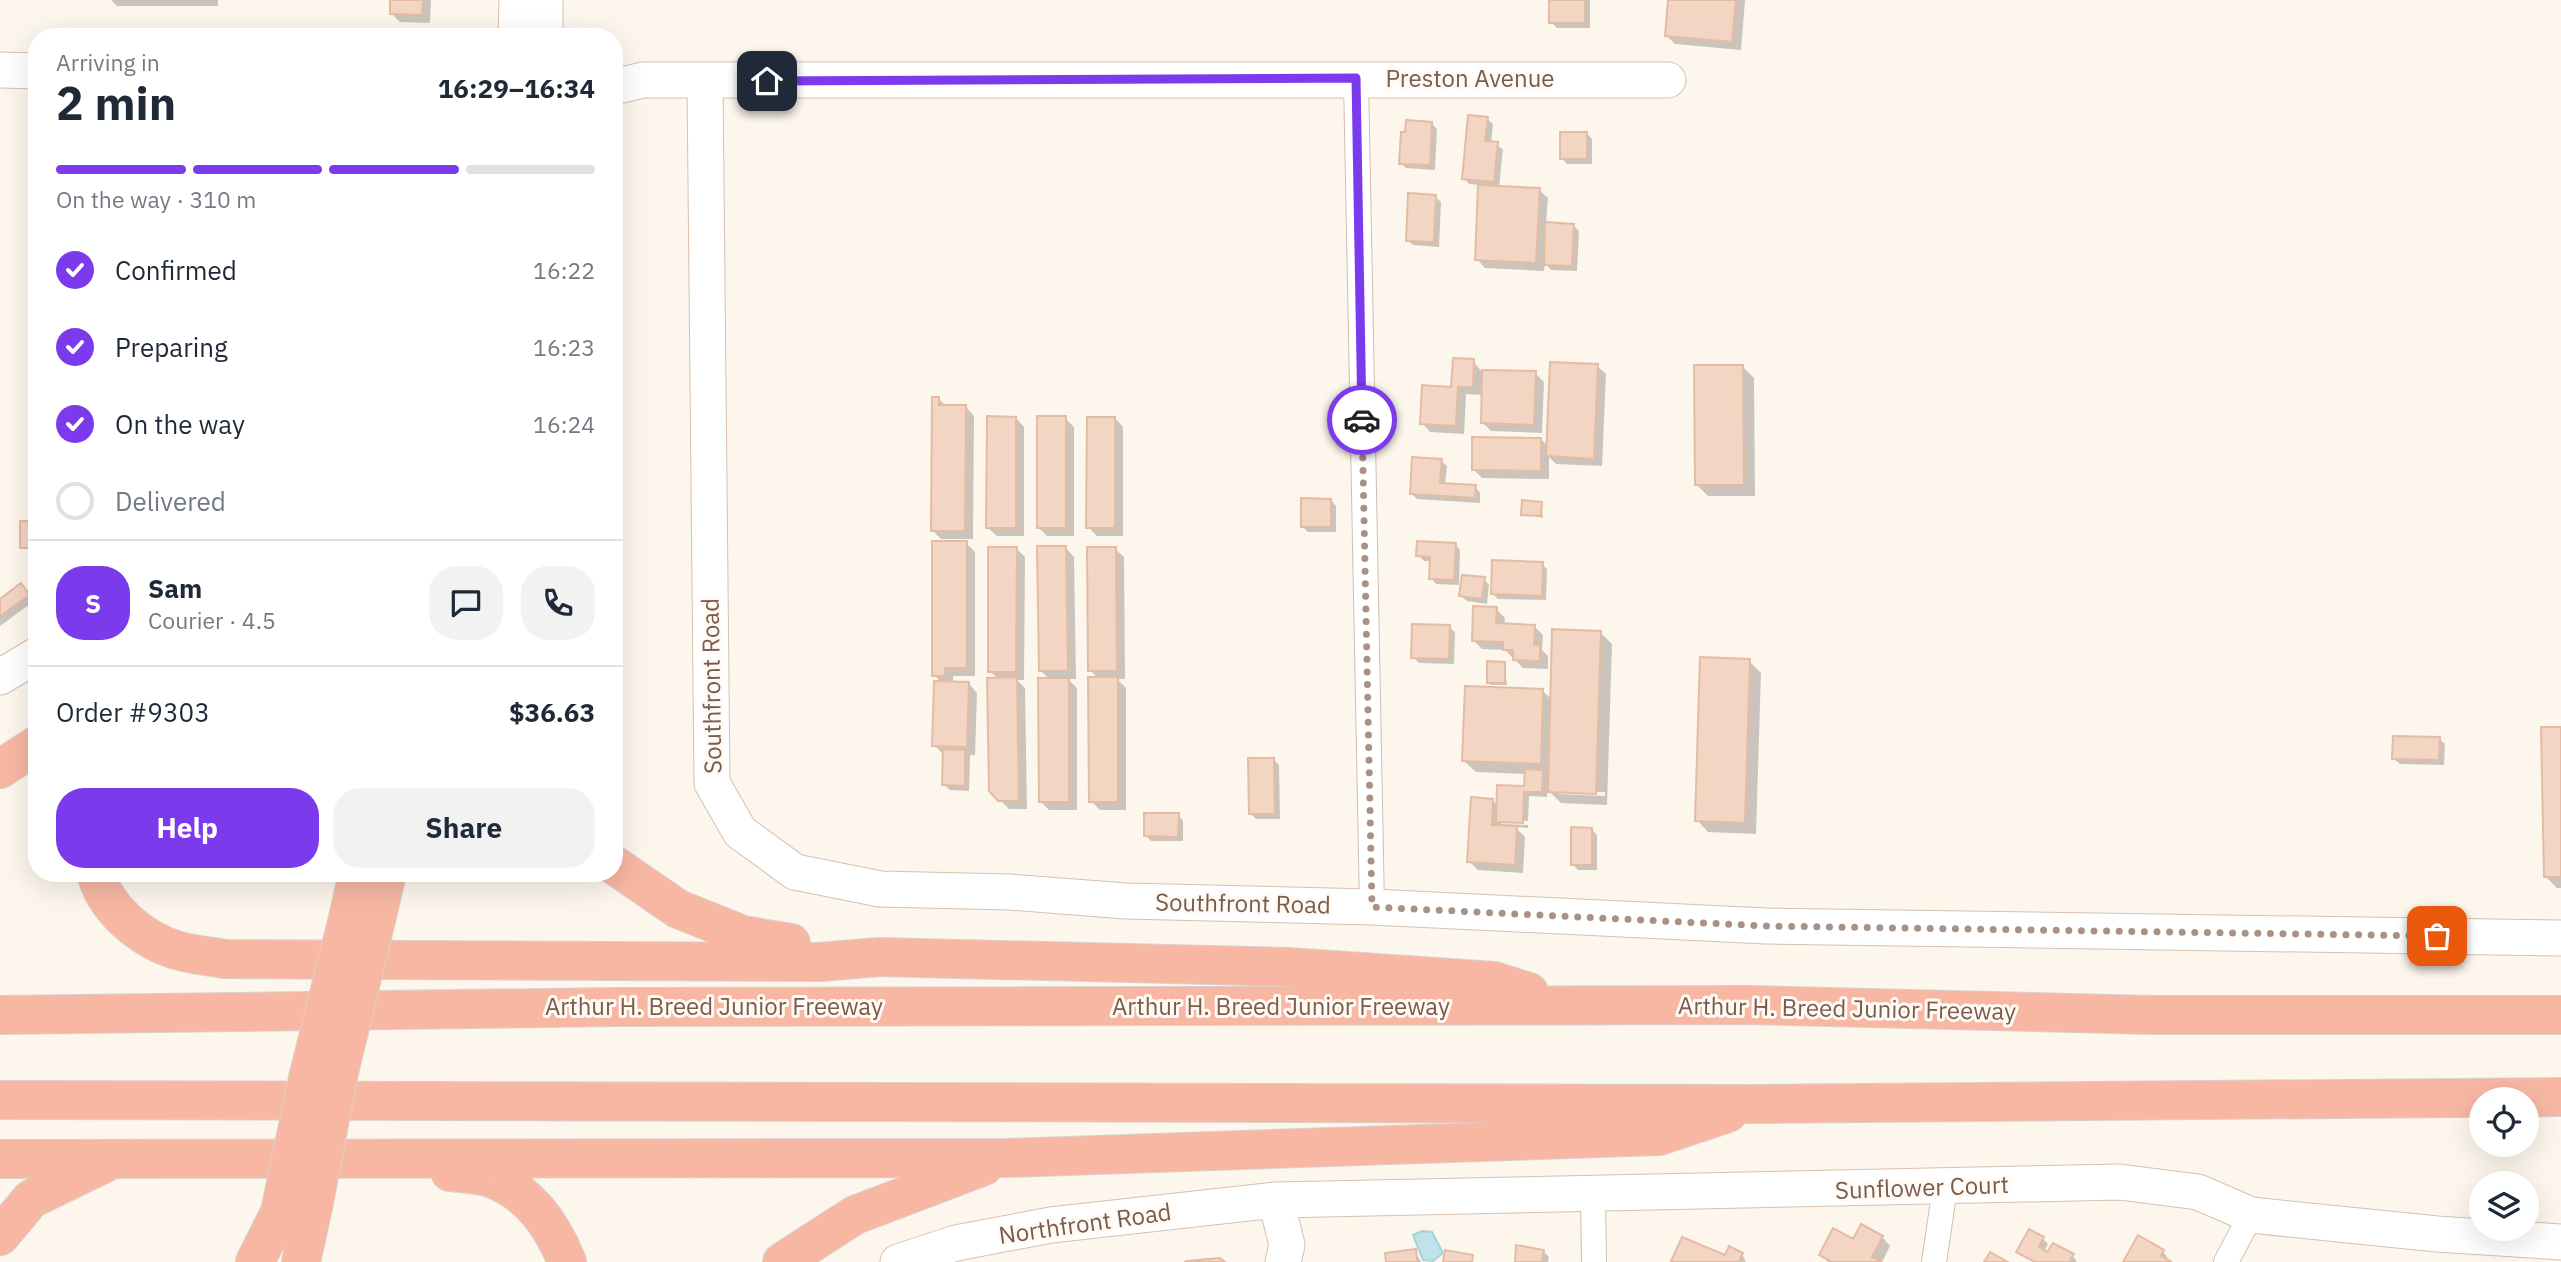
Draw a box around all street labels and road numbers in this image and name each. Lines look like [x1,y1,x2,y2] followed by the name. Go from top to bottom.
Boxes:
[1386,62,1554,94] street label: Preston Avenue
[693,598,729,774] street label: Southfront Road
[1155,885,1331,921] street label: Southfront Road
[1678,989,2016,1027] street label: Arthur H. Breed Junior Freeway
[545,990,883,1022] street label: Arthur H. Breed Junior Freeway
[1112,990,1450,1022] street label: Arthur H. Breed Junior Freeway
[1834,1168,2010,1206] street label: Sunflower Court
[996,1195,1173,1251] street label: Northfront Road

